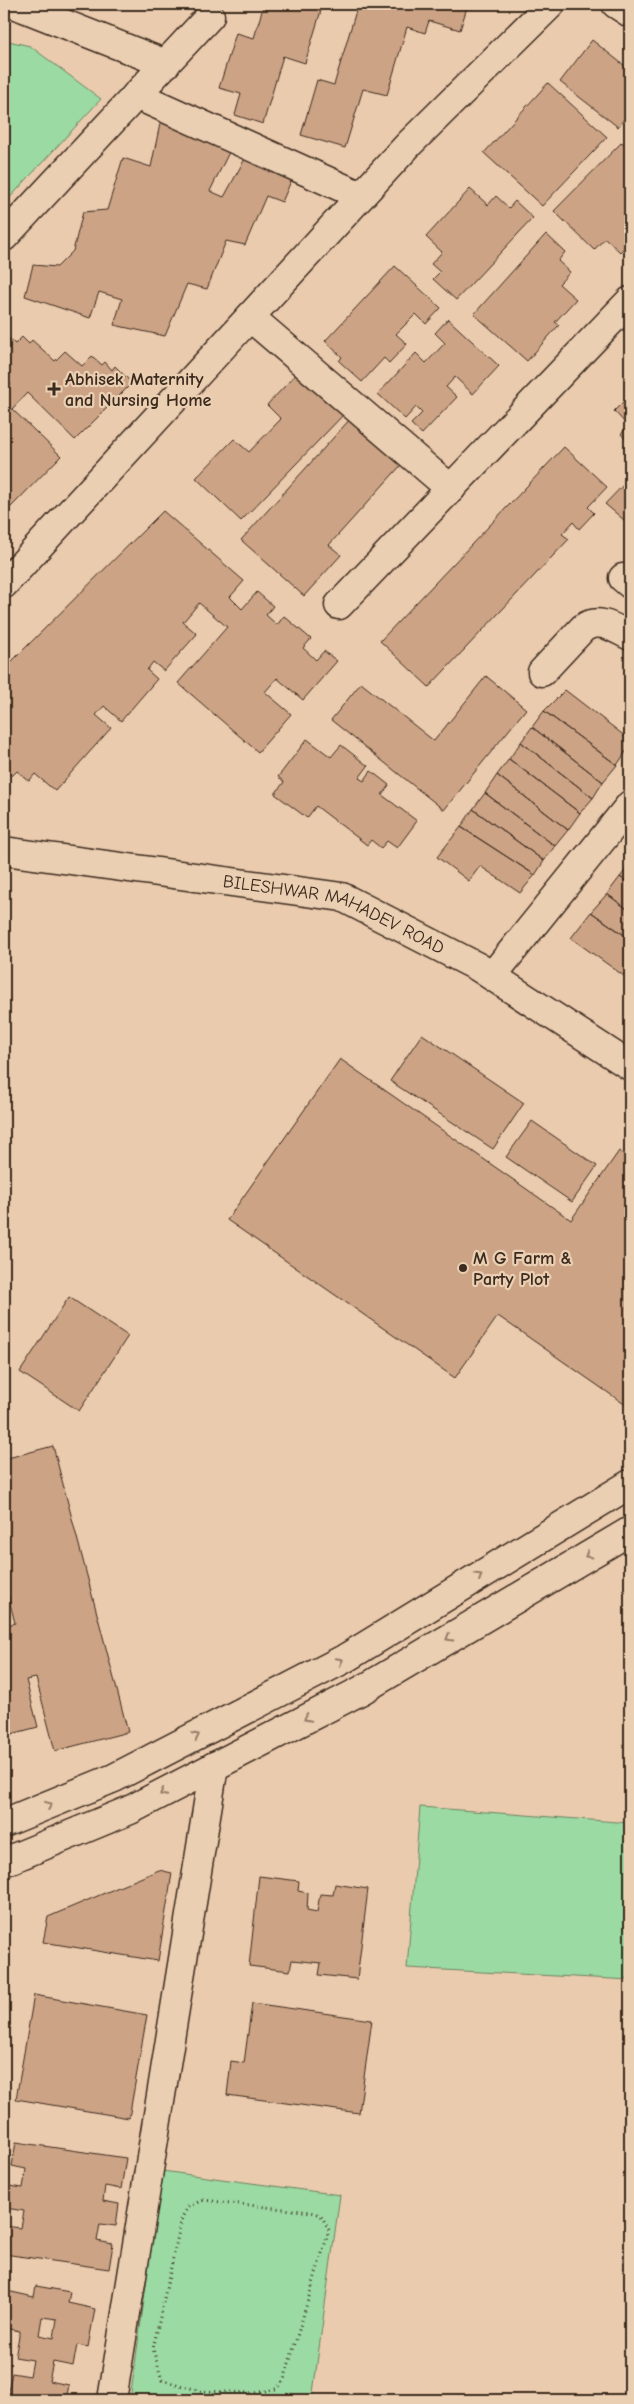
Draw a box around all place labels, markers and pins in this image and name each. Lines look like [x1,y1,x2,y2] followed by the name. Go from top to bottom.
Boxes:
[65,369,212,411] place label: Abhisek Maternity and Nursing Home
[47,382,61,396] marker: Abhisek Maternity and Nursing Home
[473,1248,572,1290] place label: M G Farm & Party Plot
[457,1262,469,1274] marker: M G Farm & Party Plot

